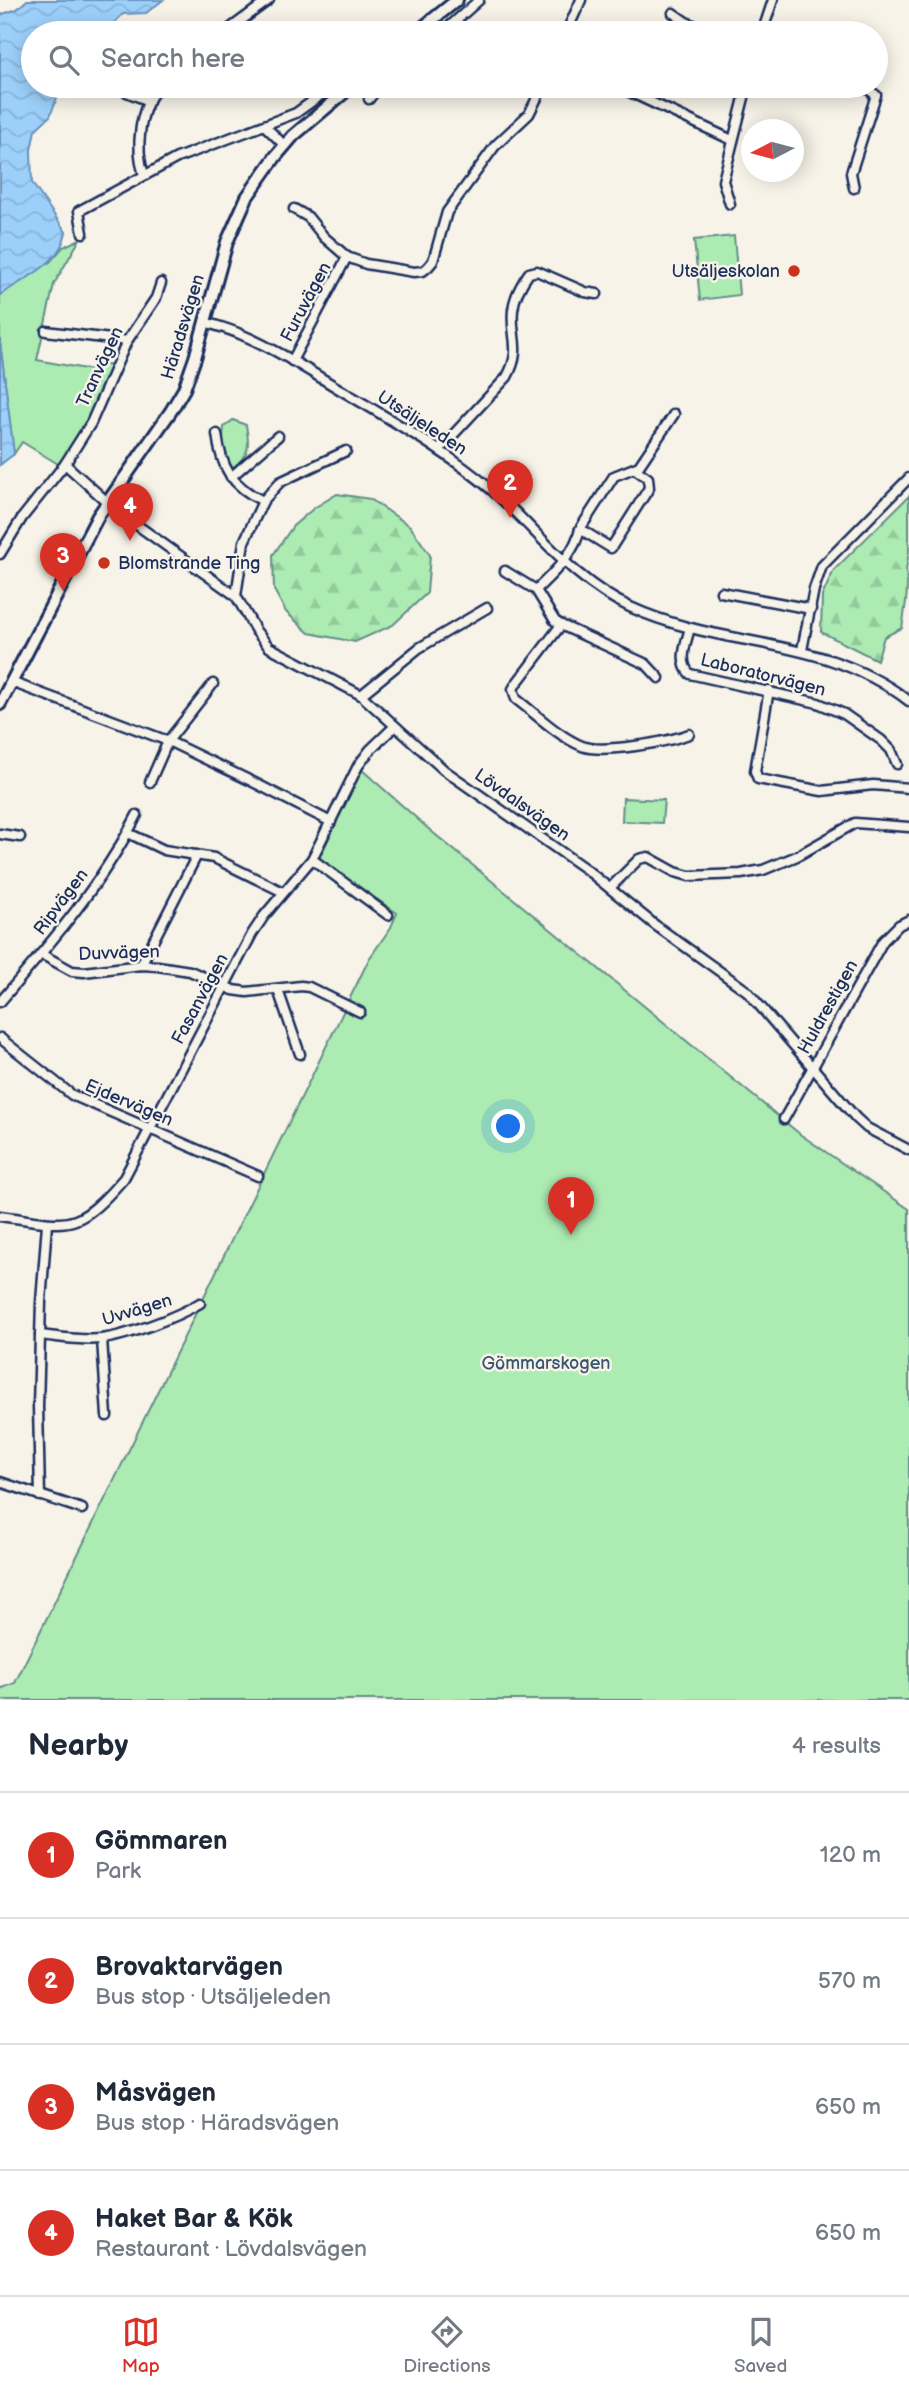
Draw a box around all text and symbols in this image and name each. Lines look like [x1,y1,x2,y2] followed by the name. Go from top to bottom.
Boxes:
[21,21,888,98] search box
[45,41,83,79] icon: search
[101,44,245,75] text: Search here
[741,119,804,182] north arrow
[276,259,336,345] street label: Furuvägen
[672,261,780,282] place label: Utsäljeskolan
[786,263,802,279] marker: Utsäljeskolan
[157,272,209,382] street label: Häradsvägen
[72,323,128,411] street label: Tranvägen
[373,386,471,460] street label: Utsäljeleden
[487,460,533,518] pin: 2
[107,483,153,541] pin: 4
[40,533,86,591] pin: 3
[118,553,260,574] place label: Blomstrande Ting
[96,555,112,571] marker: Blomstrande Ting
[698,649,828,701] street label: Laboratorvägen
[470,764,574,846] street label: Lövdalsvägen
[29,865,93,939] street label: Ripvägen
[78,941,160,965] street label: Duvvägen
[167,950,233,1048] street label: Fasanvägen
[794,956,862,1058] street label: Huldrestigen
[82,1075,176,1131] street label: Ejdervägen
[491,1109,525,1143] your location
[548,1177,594,1235] pin: 1
[100,1289,174,1331] street label: Uvvägen
[482,1353,611,1374] park label: Gömmarskogen
[28,1728,128,1764] text: Nearby
[792,1732,881,1760] text: 4 results
[95,1826,227,1857] text: Gömmaren
[46,1841,56,1869] text: 1
[820,1841,881,1869] text: 120 m
[95,1857,141,1885] text: Park
[95,1952,283,1983] text: Brovaktarvägen
[44,1967,58,1995] text: 2
[818,1967,881,1995] text: 570 m
[95,1983,331,2011] text: Bus stop · Utsäljeleden
[95,2078,216,2109] text: Måsvägen
[44,2093,58,2121] text: 3
[815,2093,881,2121] text: 650 m
[95,2109,339,2137] text: Bus stop · Häradsvägen
[95,2204,293,2235] text: Haket Bar & Kök
[44,2219,58,2247] text: 4
[815,2219,881,2247] text: 650 m
[95,2235,367,2263] text: Restaurant · Lövdalsvägen
[122,2313,160,2378] tab: Map
[403,2313,491,2378] tab: Directions
[734,2313,787,2378] tab: Saved

